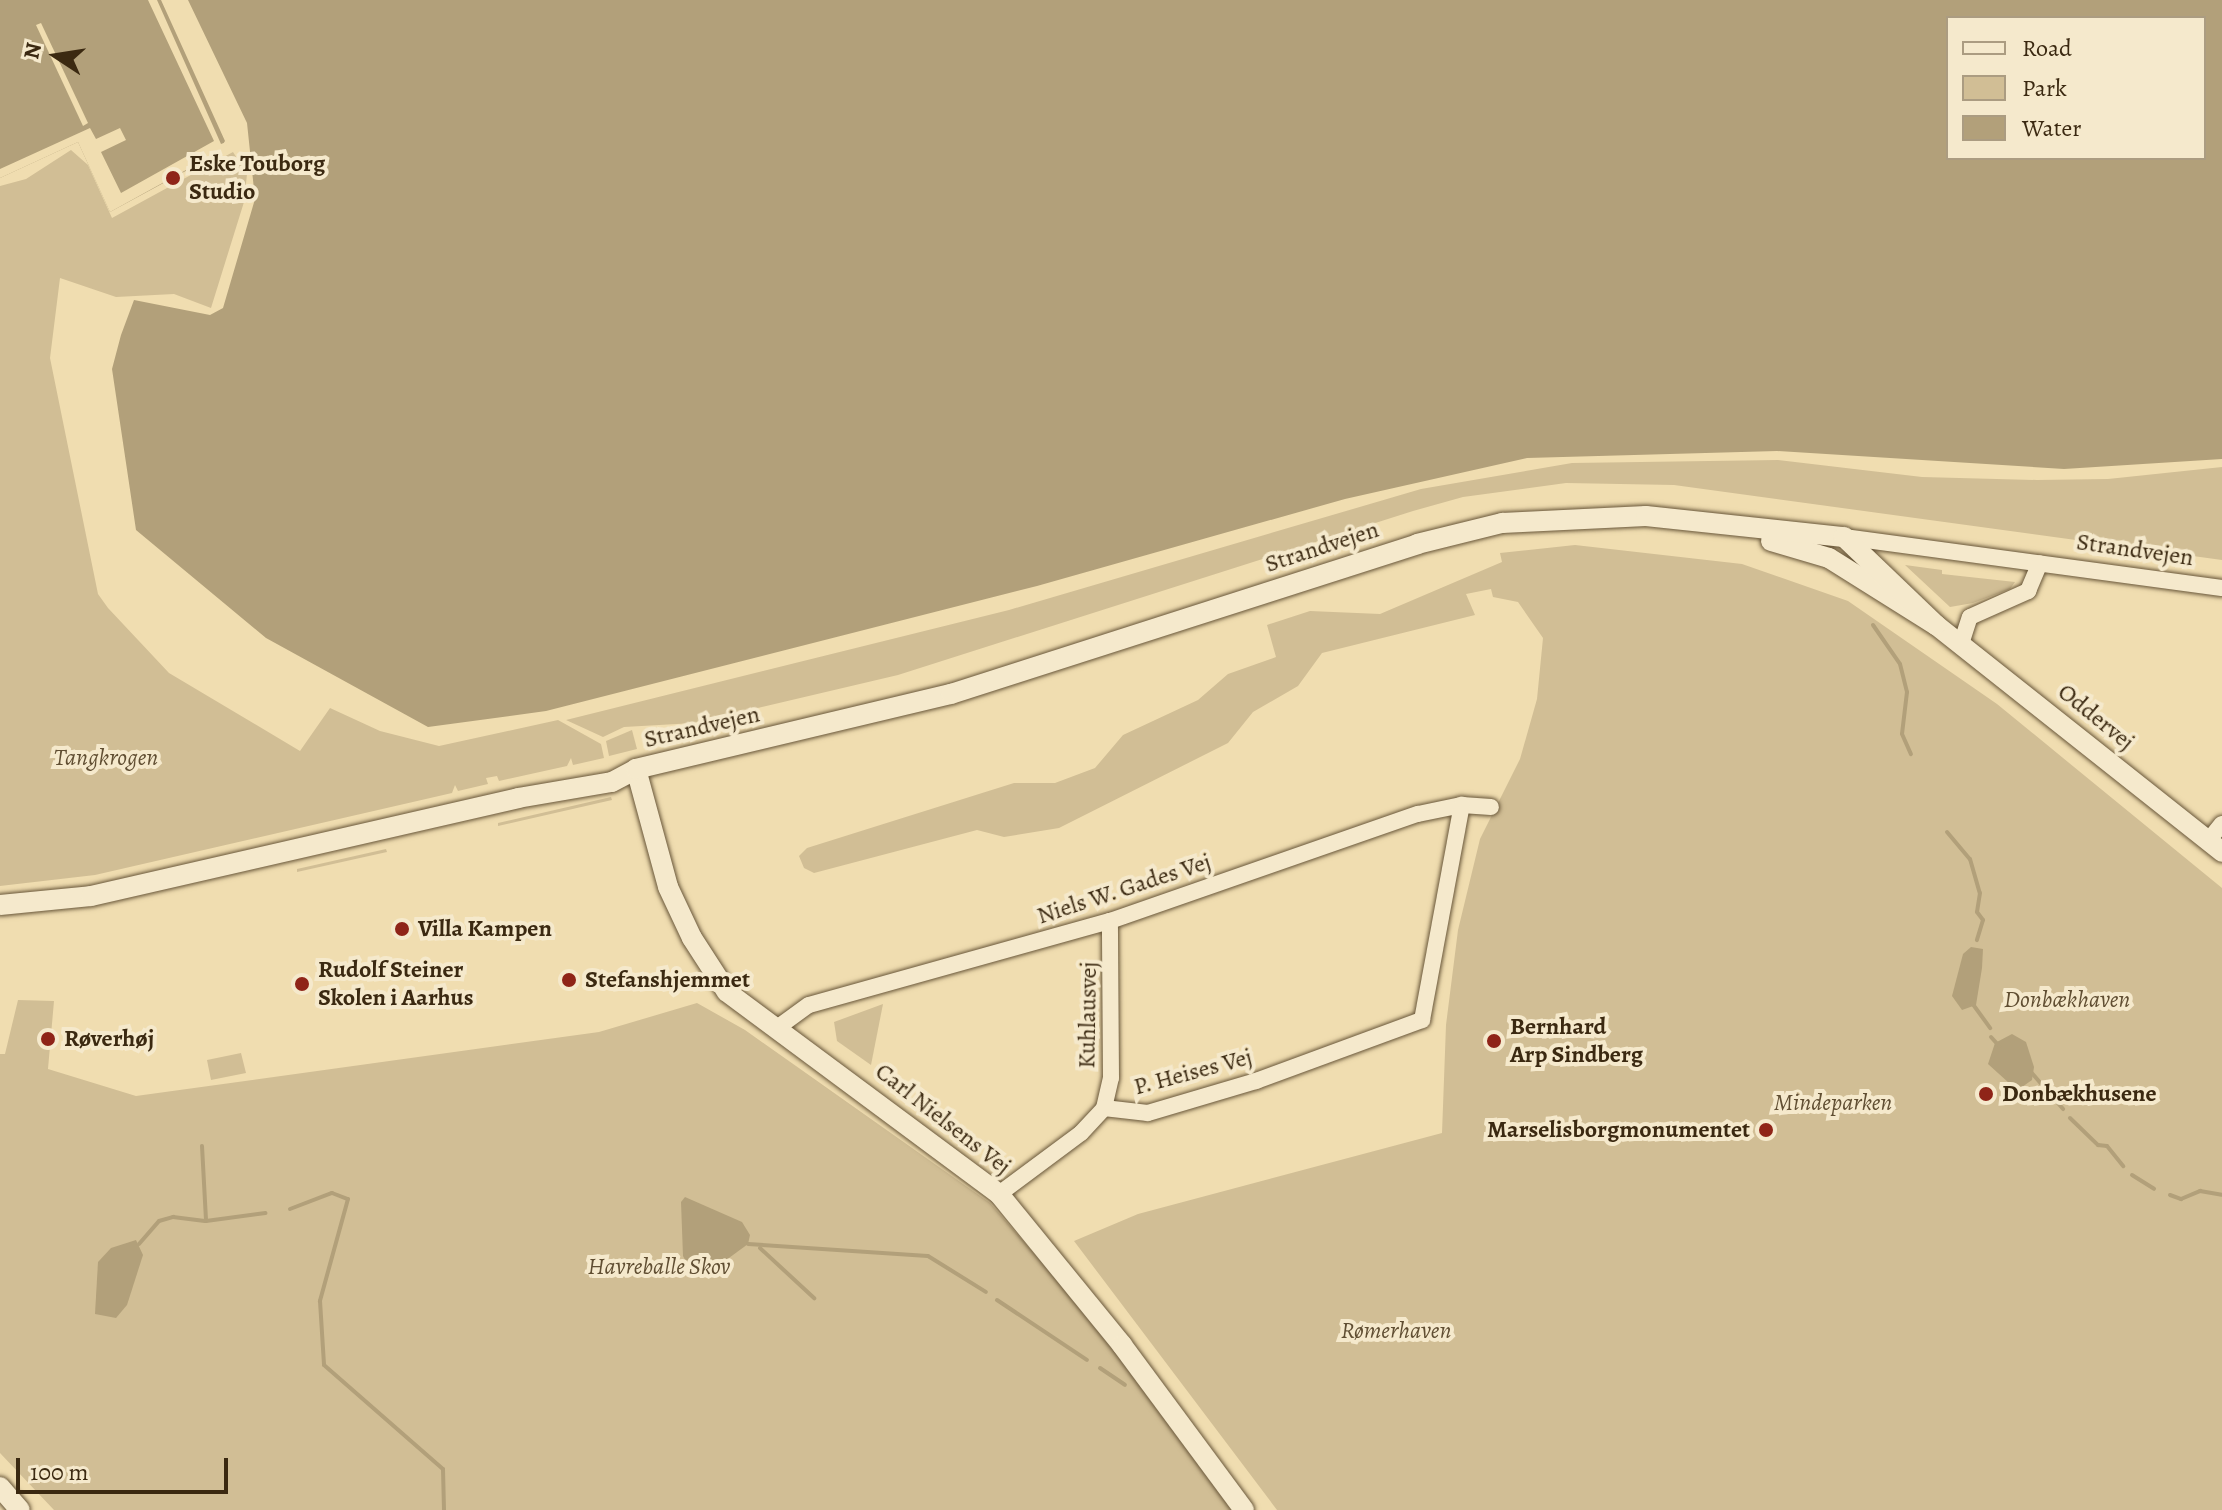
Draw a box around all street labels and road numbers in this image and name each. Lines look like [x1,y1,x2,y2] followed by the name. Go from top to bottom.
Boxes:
[1262,515,1382,579] street label: Strandvejen
[2075,528,2195,572] street label: Strandvejen
[2052,678,2140,756] street label: Oddervej
[641,700,763,754] street label: Strandvejen
[1033,847,1215,931] street label: Niels W. Gades Vej
[1073,961,1103,1069] street label: Kuhlausvej
[1130,1042,1256,1102] street label: P. Heises Vej
[870,1057,1016,1181] street label: Carl Nielsens Vej

